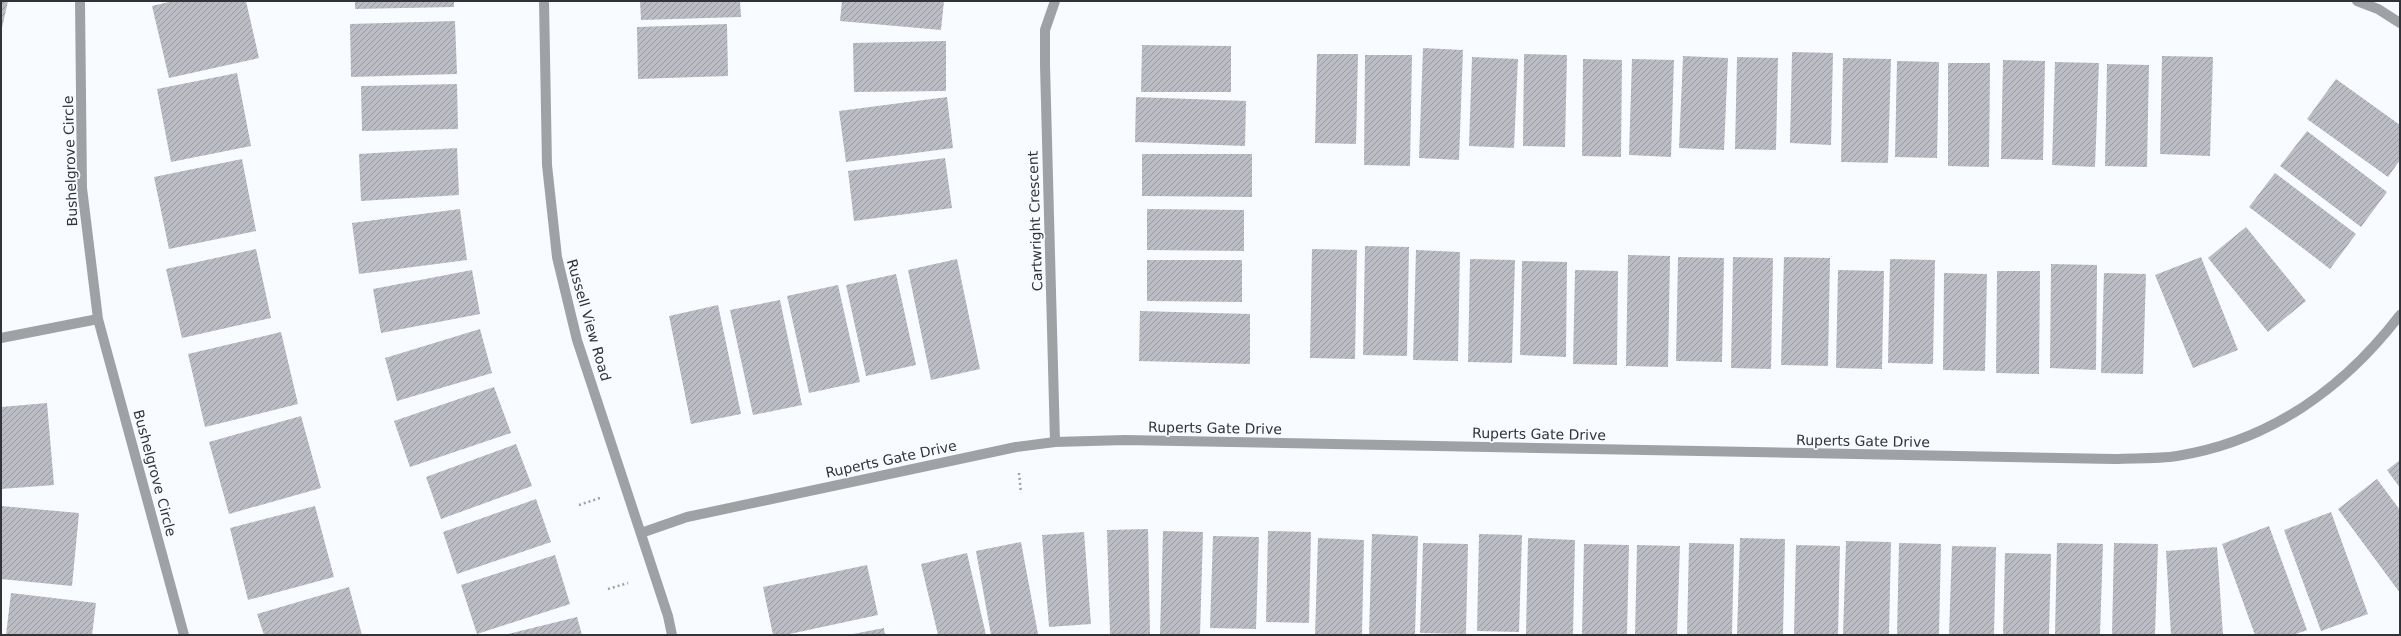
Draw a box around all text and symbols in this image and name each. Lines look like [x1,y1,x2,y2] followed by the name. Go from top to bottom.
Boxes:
[60,95,80,227] street label: Bushelgrove Circle
[1025,150,1045,291] street label: Cartwright Crescent
[564,257,614,383] street label: Russell View Road
[130,408,180,538] street label: Bushelgrove Circle
[1148,419,1282,437] street label: Ruperts Gate Drive
[1472,425,1606,443] street label: Ruperts Gate Drive
[1796,432,1930,450] street label: Ruperts Gate Drive
[824,437,958,481] street label: Ruperts Gate Drive

